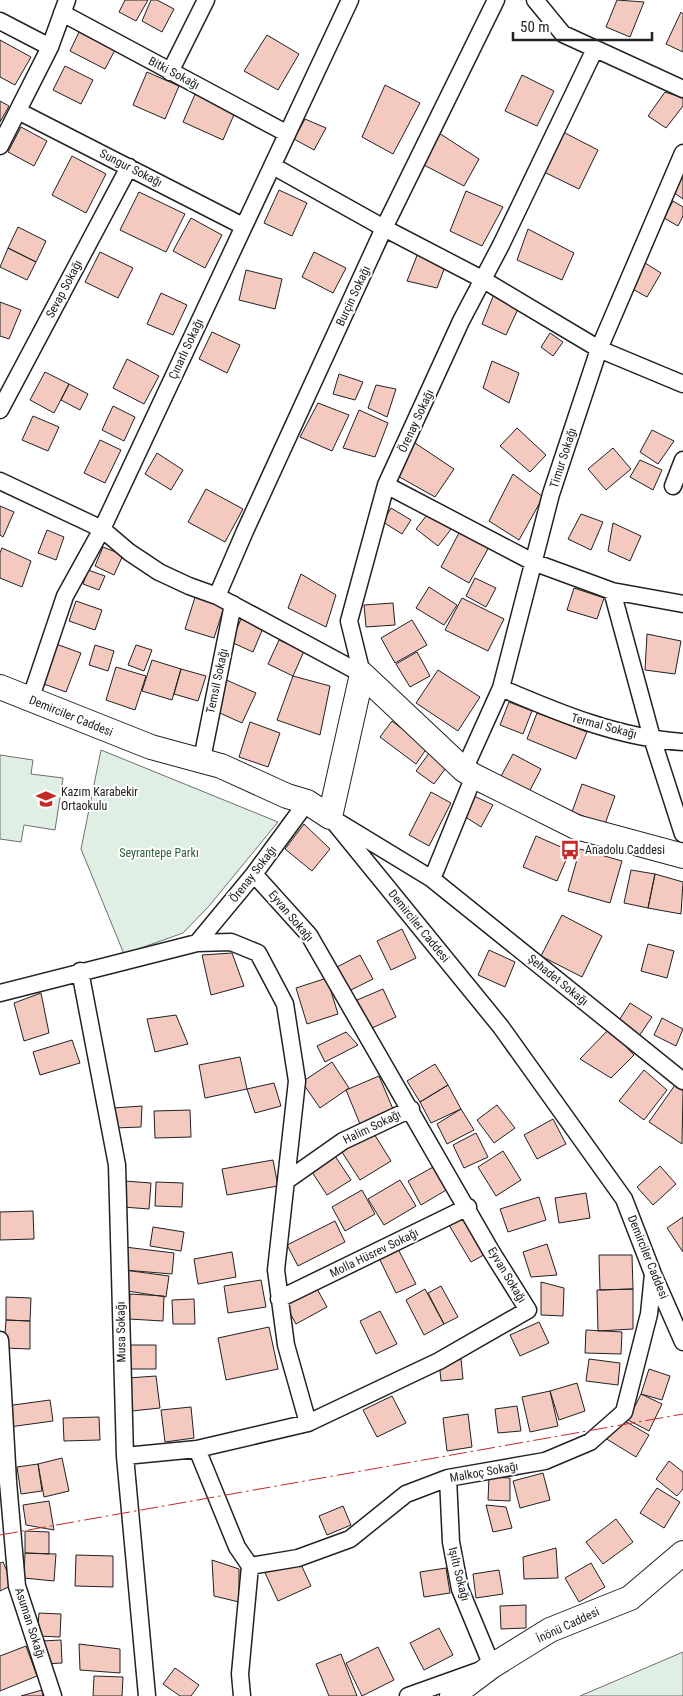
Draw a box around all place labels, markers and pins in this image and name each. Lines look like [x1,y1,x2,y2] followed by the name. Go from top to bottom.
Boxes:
[61,785,138,813] place label: Kazım Karabekir Ortaokulu
[35,788,57,810] school or university icon: Kazım Karabekir Ortaokulu
[559,839,581,861] bus stop icon: Anadolu Caddesi
[585,843,665,857] place label: Anadolu Caddesi

